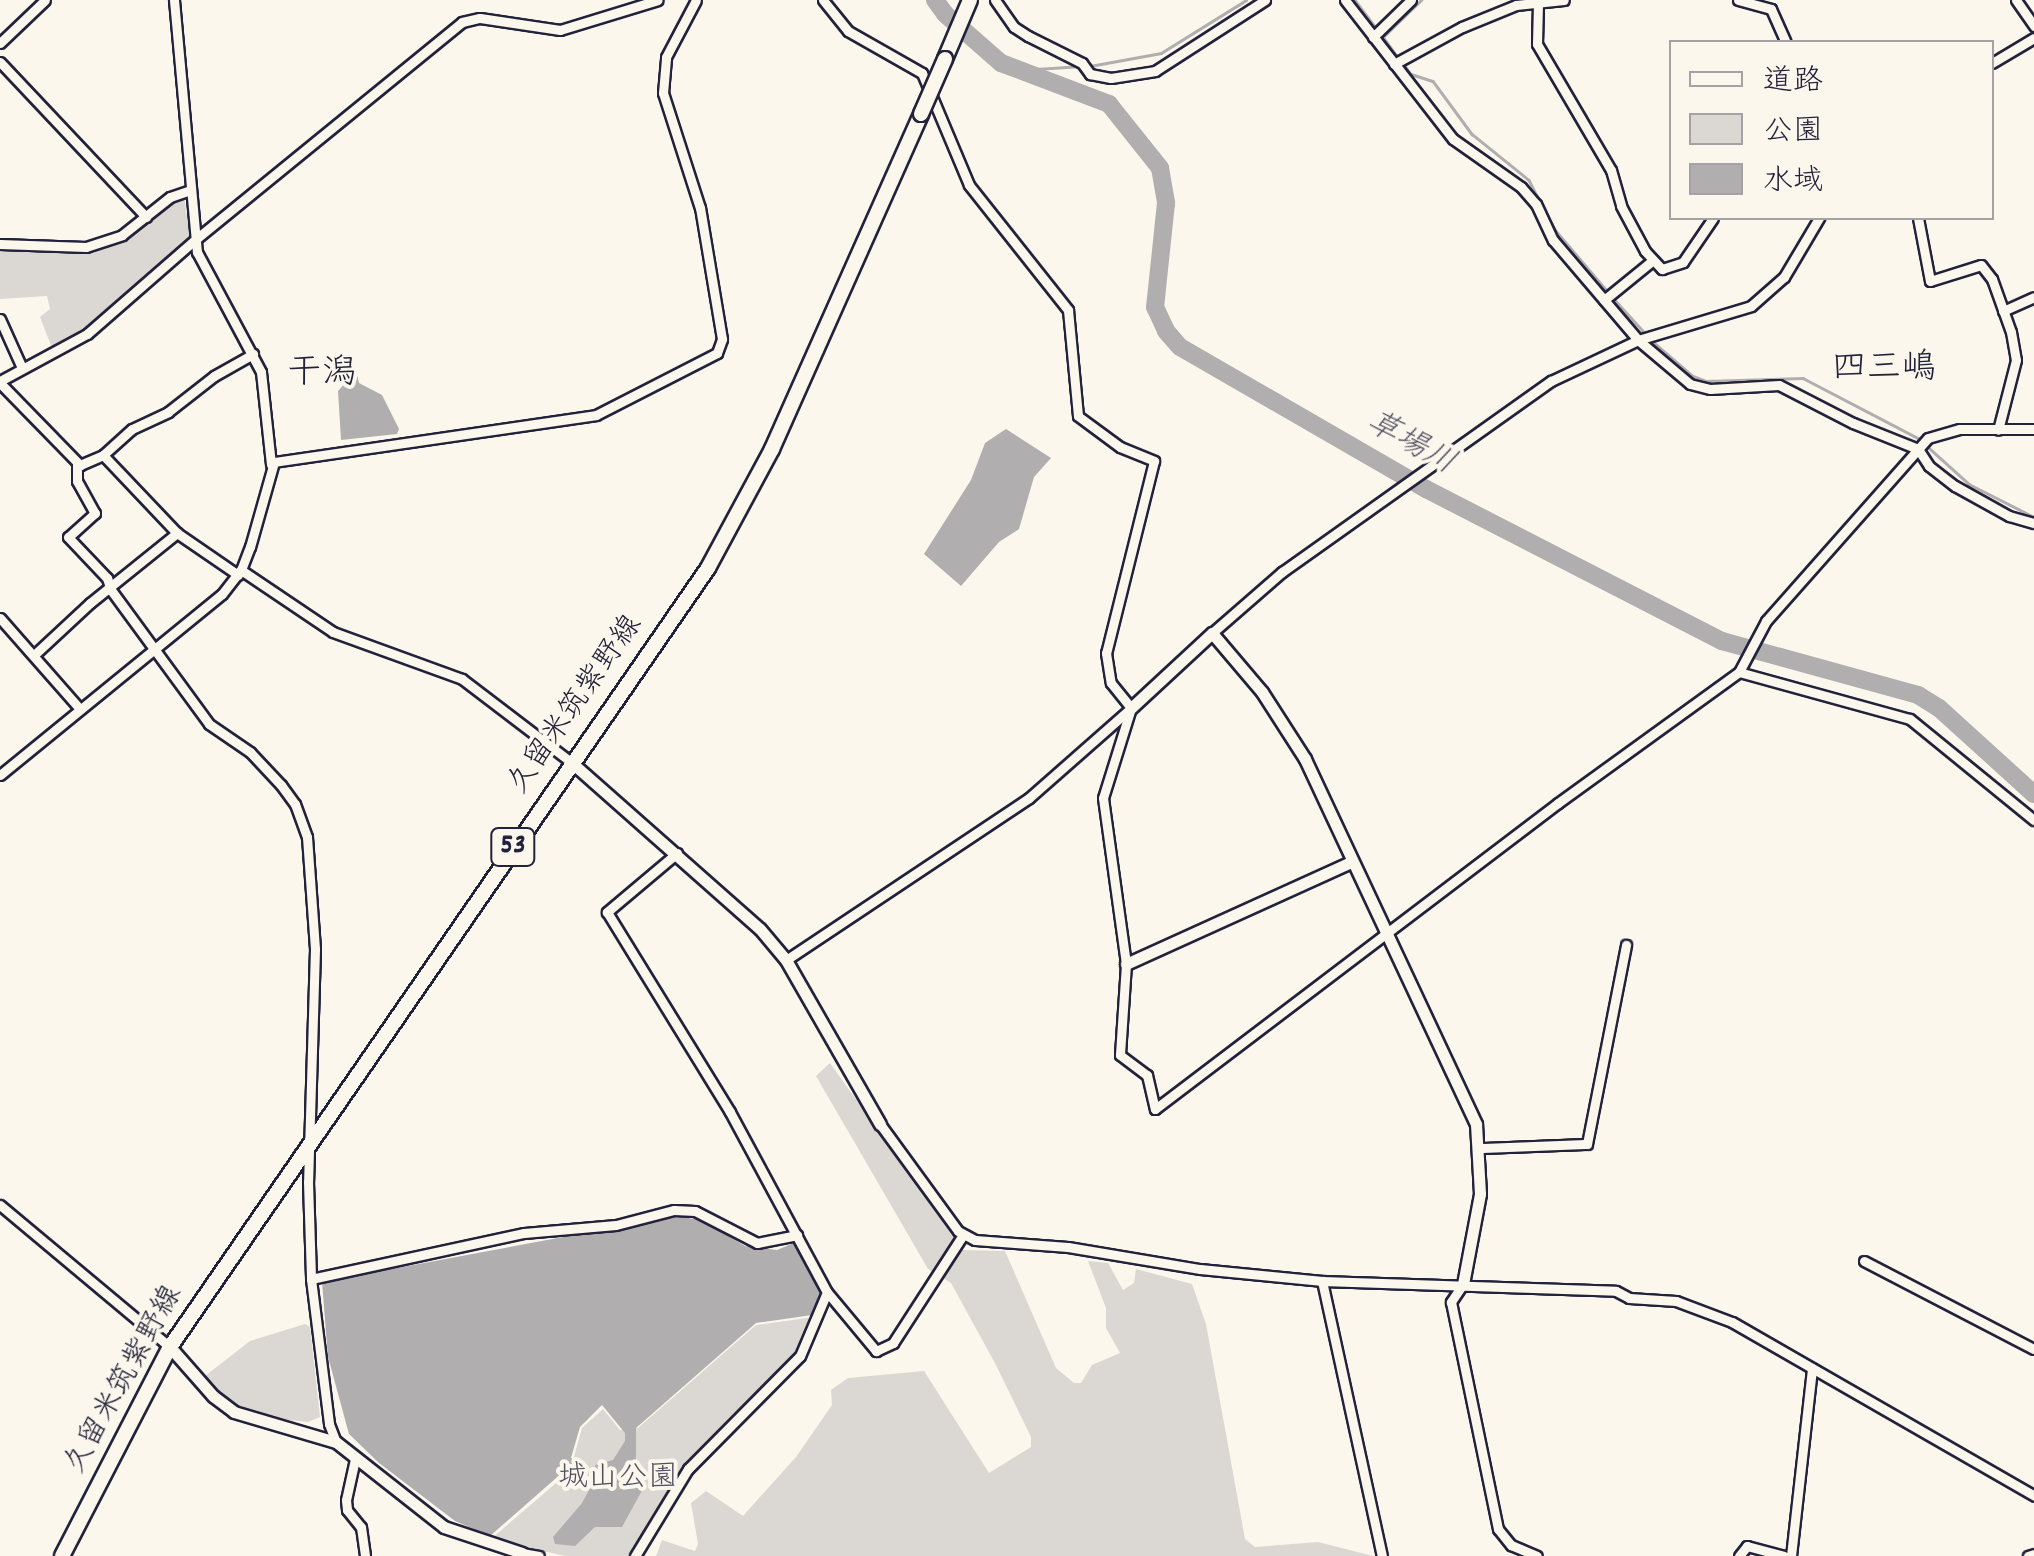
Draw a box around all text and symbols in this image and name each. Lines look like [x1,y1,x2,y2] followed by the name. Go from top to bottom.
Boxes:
[1669,40,1994,220] legend
[1763,62,1823,105] text: 道路
[1763,112,1823,155] text: 公園
[1763,162,1823,205] text: 水域
[1832,349,1936,391] district label: 四三嶋
[287,354,357,396] district label: 干潟
[1359,405,1461,485] water label: 草場川
[502,610,652,802] street label: 久留米筑紫野線
[488,824,538,870] road number: 53
[59,1280,193,1482] street label: 久留米筑紫野線
[558,1462,678,1498] park label: 城山公園

